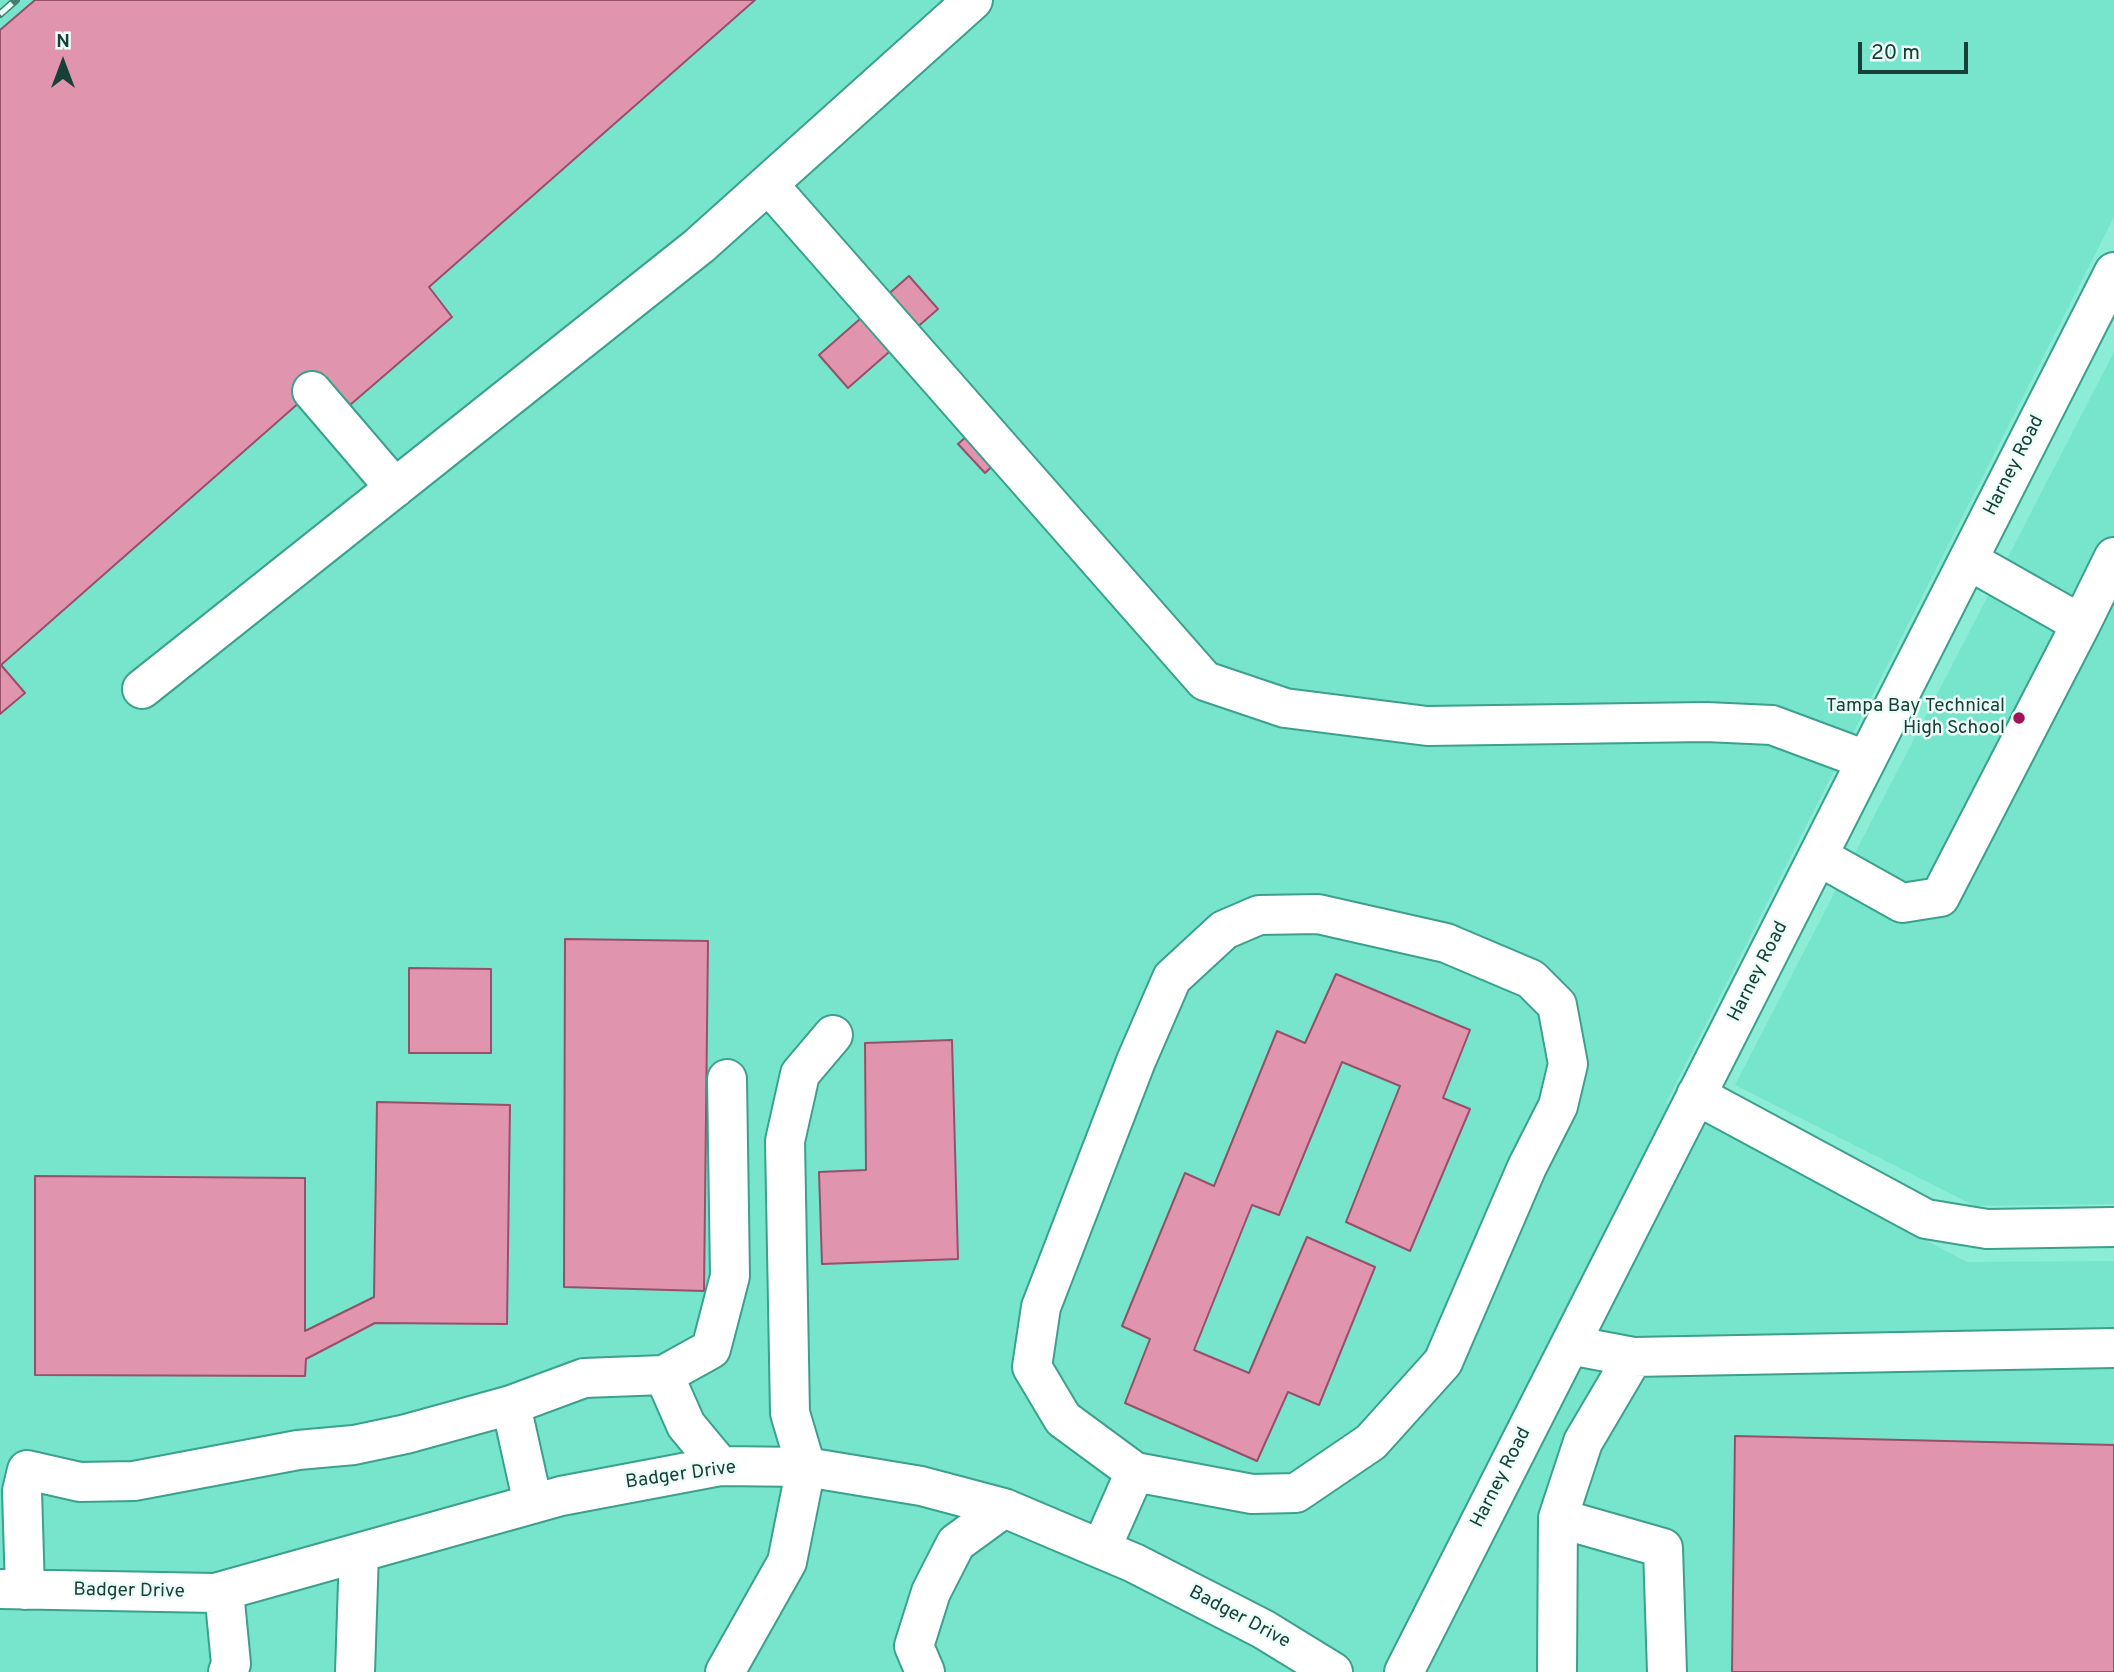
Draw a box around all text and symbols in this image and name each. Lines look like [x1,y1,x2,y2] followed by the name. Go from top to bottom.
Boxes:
[28,28,98,98] north arrow
[1862,28,1972,72] scale bar
[56,30,70,54] text: N
[1871,40,1920,67] text: 20 m
[1980,412,2050,520] street label: Harney Road
[1826,696,2005,740] place label: Tampa Bay Technical High School
[2011,710,2027,726] marker: Tampa Bay Technical High School
[1724,918,1794,1026] street label: Harney Road
[1467,1424,1537,1532] street label: Harney Road
[624,1457,738,1495] street label: Badger Drive
[73,1580,185,1604] street label: Badger Drive
[1184,1582,1294,1654] street label: Badger Drive

